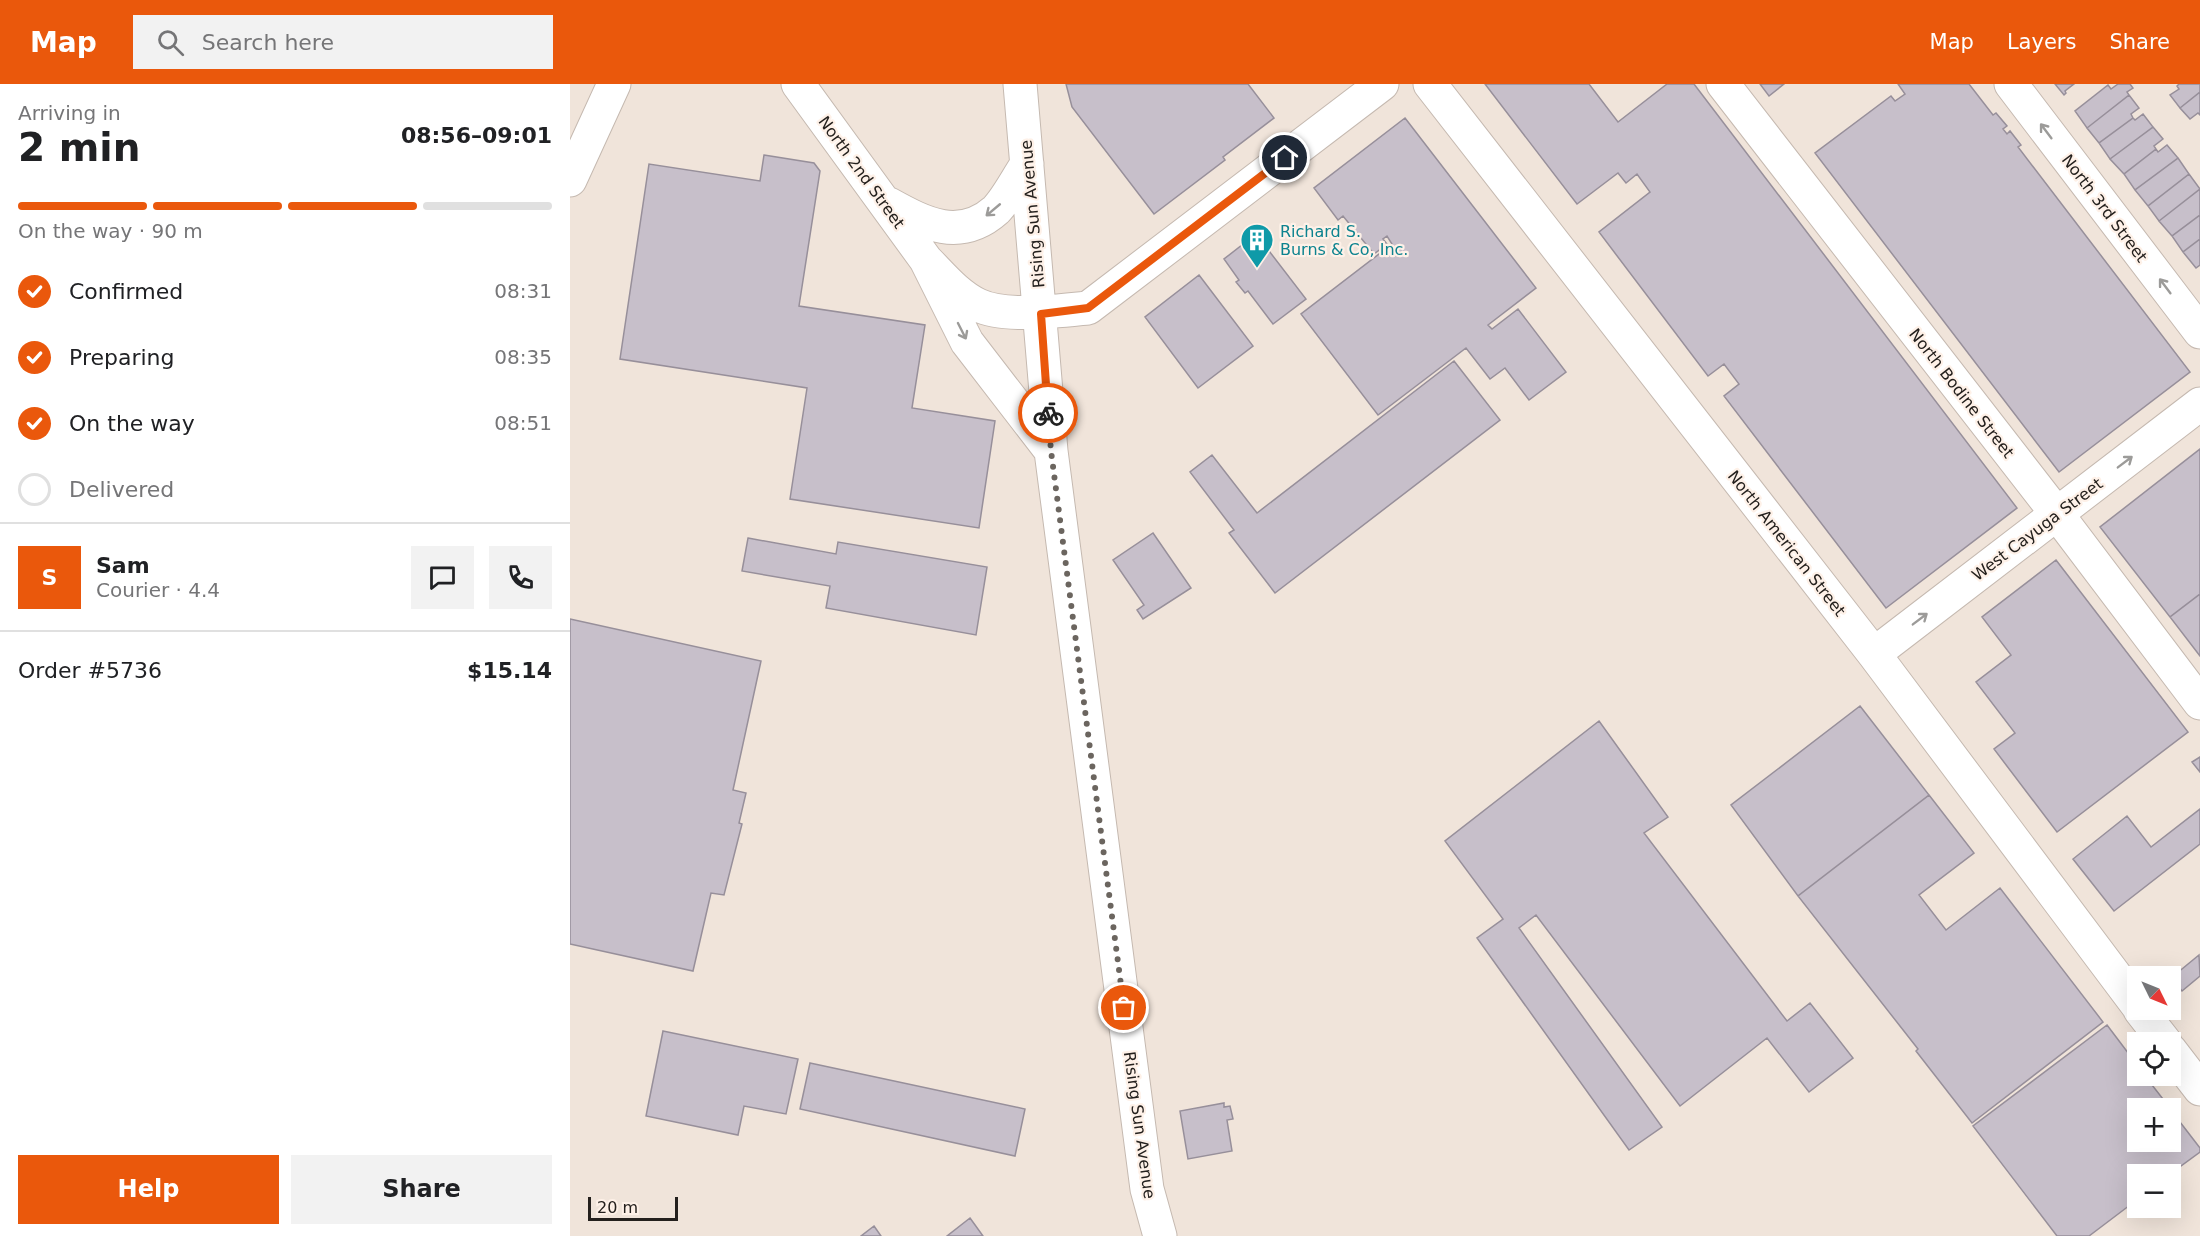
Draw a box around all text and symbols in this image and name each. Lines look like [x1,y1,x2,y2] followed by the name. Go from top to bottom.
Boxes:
[133,15,553,69] search box
[30,26,97,59] text: Map
[154,26,187,59] icon: search
[202,30,334,55] text: Search here
[1930,30,1974,54] text: Map
[2007,30,2076,54] text: Layers
[2109,30,2170,54] text: Share
[18,101,121,125] text: Arriving in
[815,112,909,232] street label: North 2nd Street
[401,123,552,148] text: 08:56–09:01
[2040,123,2053,139] one-way arrow
[18,125,140,170] text: 2 min
[1259,132,1310,183] pin
[1017,139,1048,289] street label: Rising Sun Avenue
[1268,141,1301,174] icon: home
[2058,151,2151,266] street label: North 3rd Street
[985,203,1000,217] one-way arrow
[18,219,203,243] text: On the way · 90 m
[1239,222,1275,269] building icon: Richard S. Burns & Co, Inc.
[1280,222,1408,259] place label: Richard S. Burns & Co, Inc.
[18,275,51,308] icon: check
[2158,278,2171,294] one-way arrow
[69,279,183,304] text: Confirmed
[494,279,552,303] text: 08:31
[956,322,968,340] one-way arrow
[1905,325,2018,462] street label: North Bodine Street
[18,341,51,374] icon: check
[69,345,175,370] text: Preparing
[494,345,552,369] text: 08:35
[1018,383,1078,443] courier
[1032,397,1065,430] icon: bike
[18,407,51,440] icon: check
[69,411,195,436] text: On the way
[494,411,552,435] text: 08:51
[2117,456,2133,469] one-way arrow
[1724,467,1849,620] street label: North American Street
[1968,474,2106,585] street label: West Cayuga Street
[69,477,174,502] text: Delivered
[411,546,474,609] button: chat
[489,546,552,609] button: phone
[96,553,150,578] text: Sam
[42,565,57,590] text: S
[96,578,220,602] text: Courier · 4.4
[1912,612,1928,625] one-way arrow
[18,658,162,683] text: Order #5736
[467,658,552,683] text: $15.14
[2127,966,2181,1020] north arrow
[2127,966,2181,1218] map controls
[1098,982,1149,1033] pin
[1107,991,1140,1024] icon: bag
[2127,1032,2181,1086] button: locate
[1120,1050,1159,1200] street label: Rising Sun Avenue
[2127,1098,2181,1152] button: +
[18,1155,279,1224] button: Help
[291,1155,552,1224] button: Share
[2127,1164,2181,1218] button: −
[588,1194,678,1222] scale bar
[597,1198,638,1217] text: 20 m

